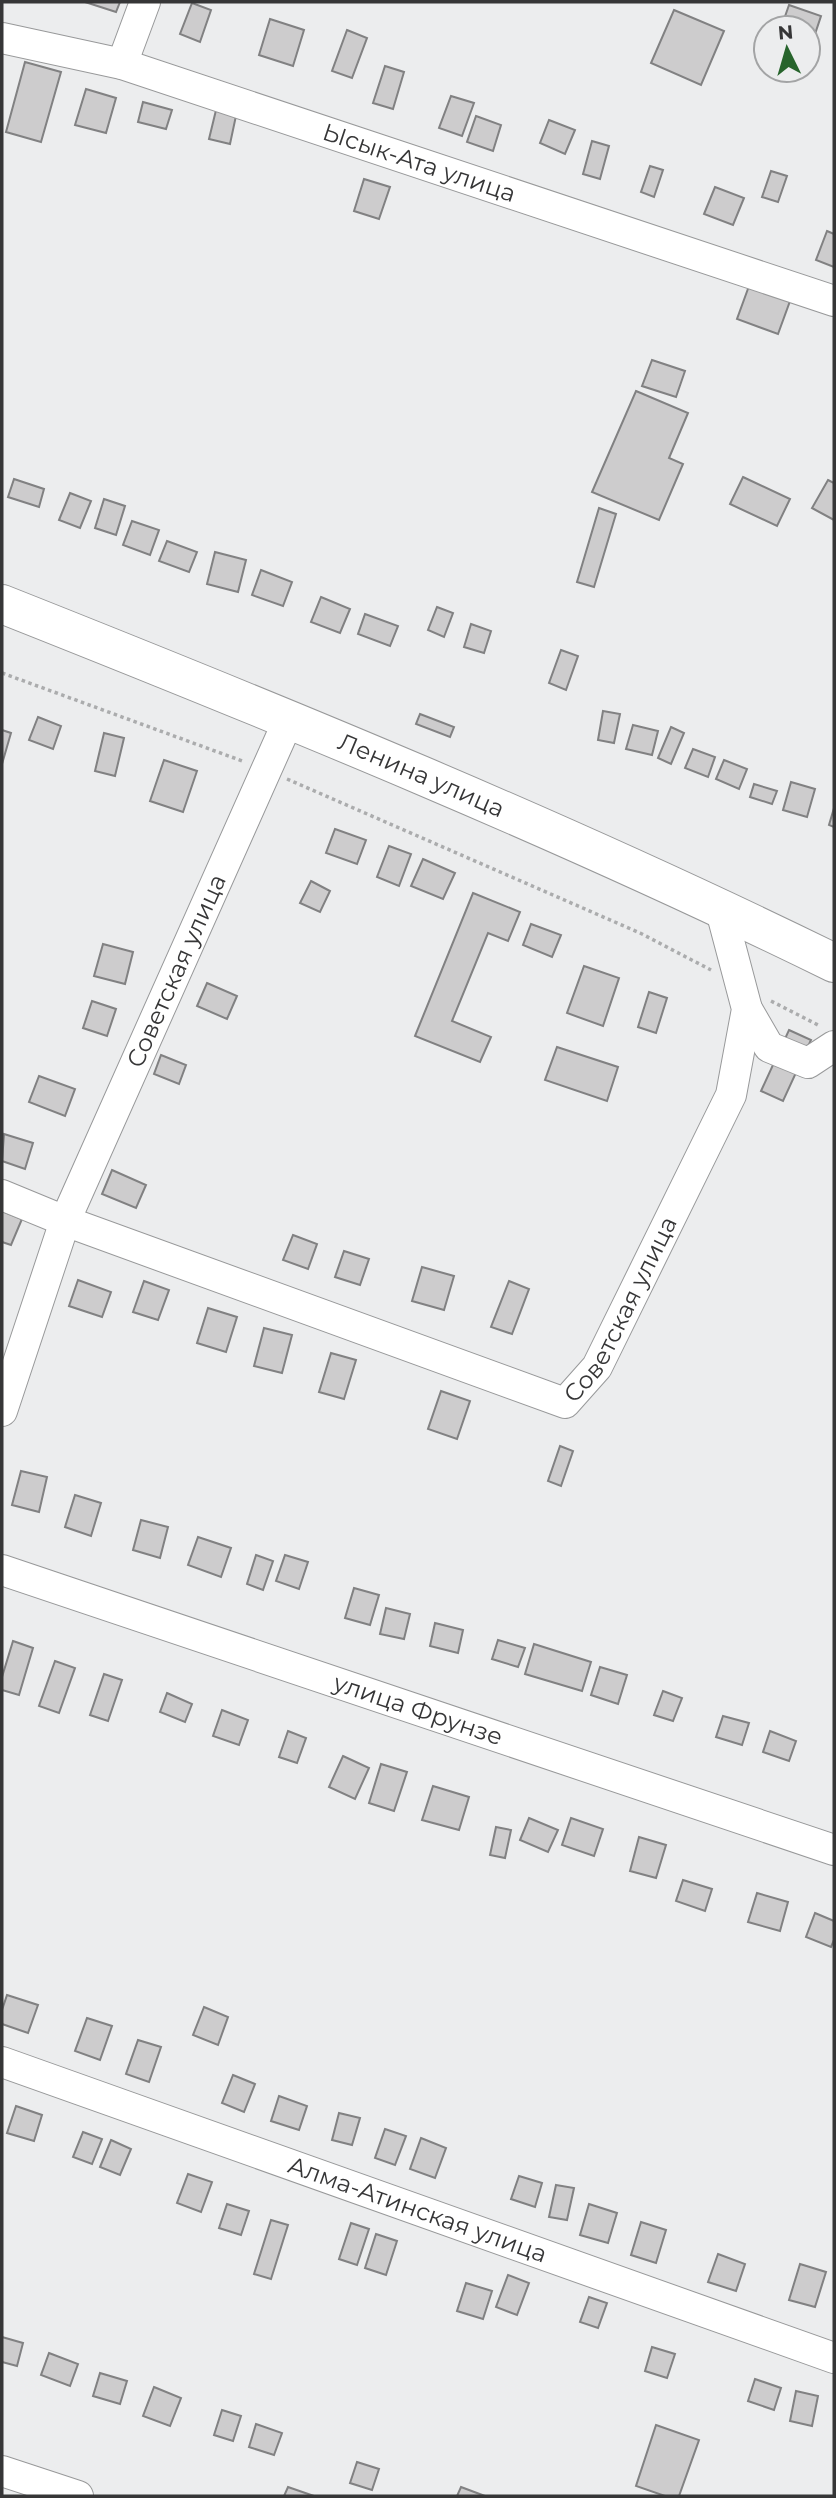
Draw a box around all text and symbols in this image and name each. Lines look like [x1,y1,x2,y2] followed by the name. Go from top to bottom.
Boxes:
[752,14,822,84] north arrow
[777,20,794,45] text: N
[319,117,520,208] street label: Ысык-Ата улица
[334,727,509,823] street label: Ленина улица
[120,870,232,1072] street label: Советская улица
[557,1212,683,1408] street label: Советская улица
[329,1667,507,1751] street label: улица Фрунзе
[284,2150,551,2269] street label: Алма-Атинская улица

